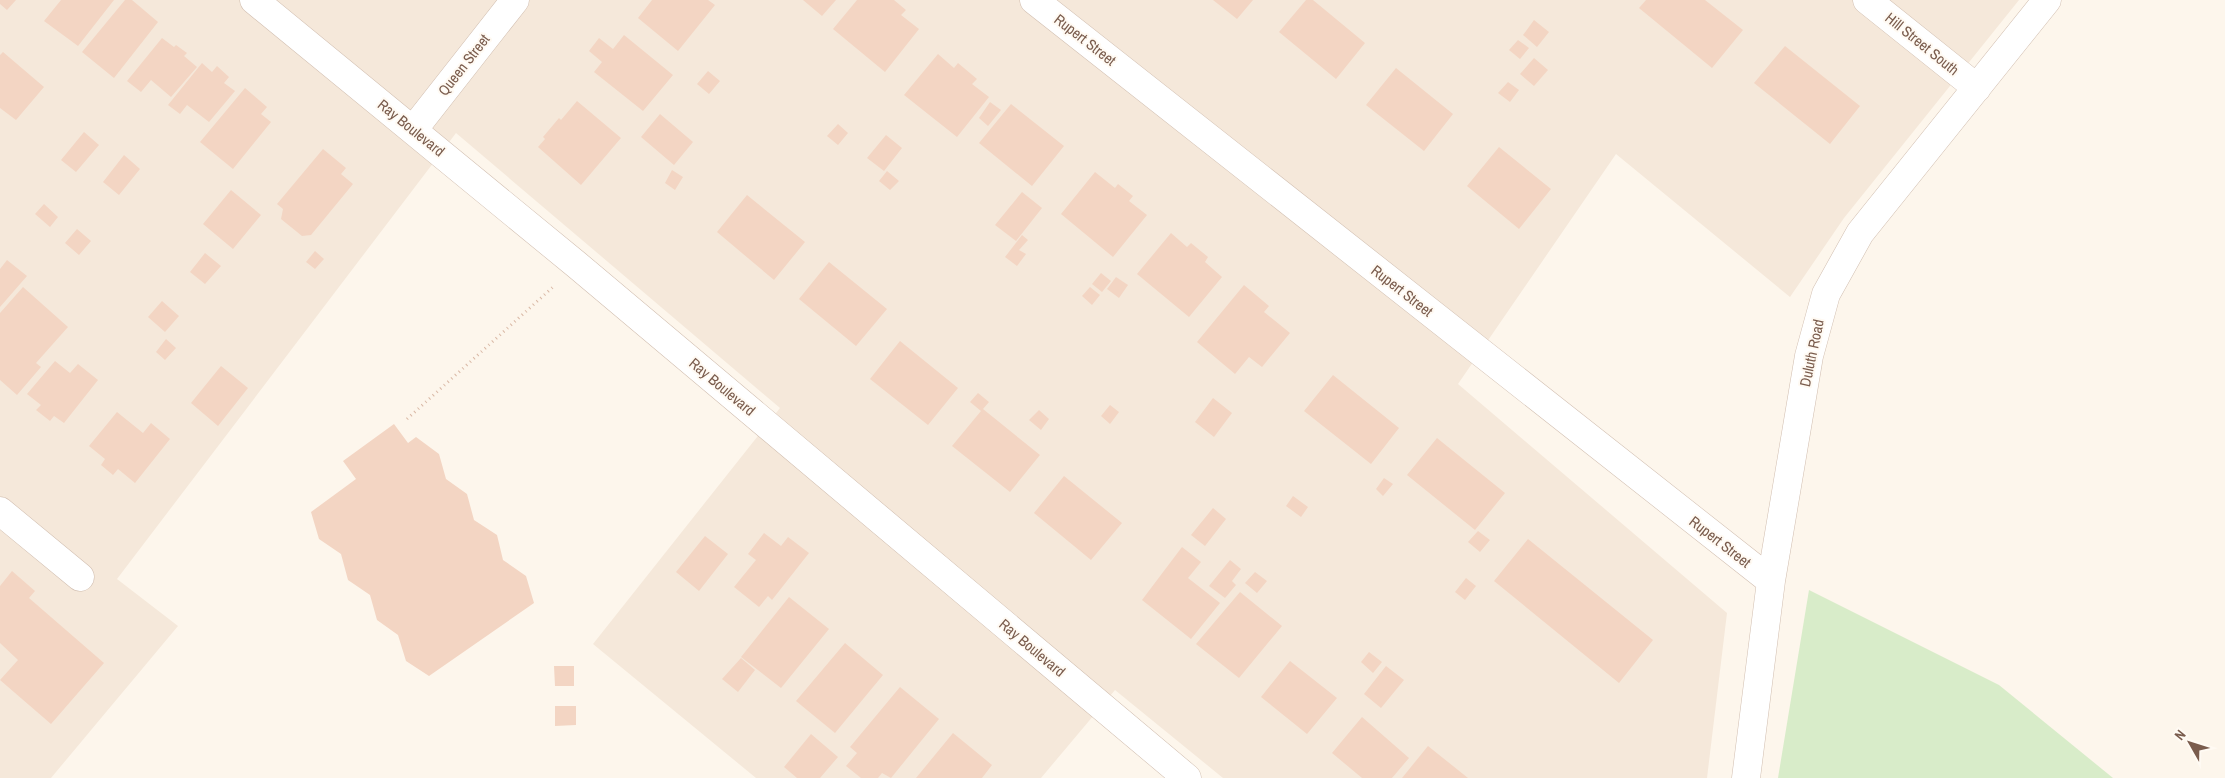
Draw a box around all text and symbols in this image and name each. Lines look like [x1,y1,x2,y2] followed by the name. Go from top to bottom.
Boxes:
[1881,7,1964,80] street label: Hill Street South
[1050,9,1121,71] street label: Rupert Street
[433,29,495,100] street label: Queen Street
[373,94,449,161] street label: Ray Boulevard
[1367,260,1438,322] street label: Rupert Street
[1794,317,1829,389] street label: Duluth Road
[685,353,760,421] street label: Ray Boulevard
[1685,511,1756,573] street label: Rupert Street
[995,614,1070,682] street label: Ray Boulevard
[2165,718,2215,768] north arrow
[2170,726,2190,744] text: N

